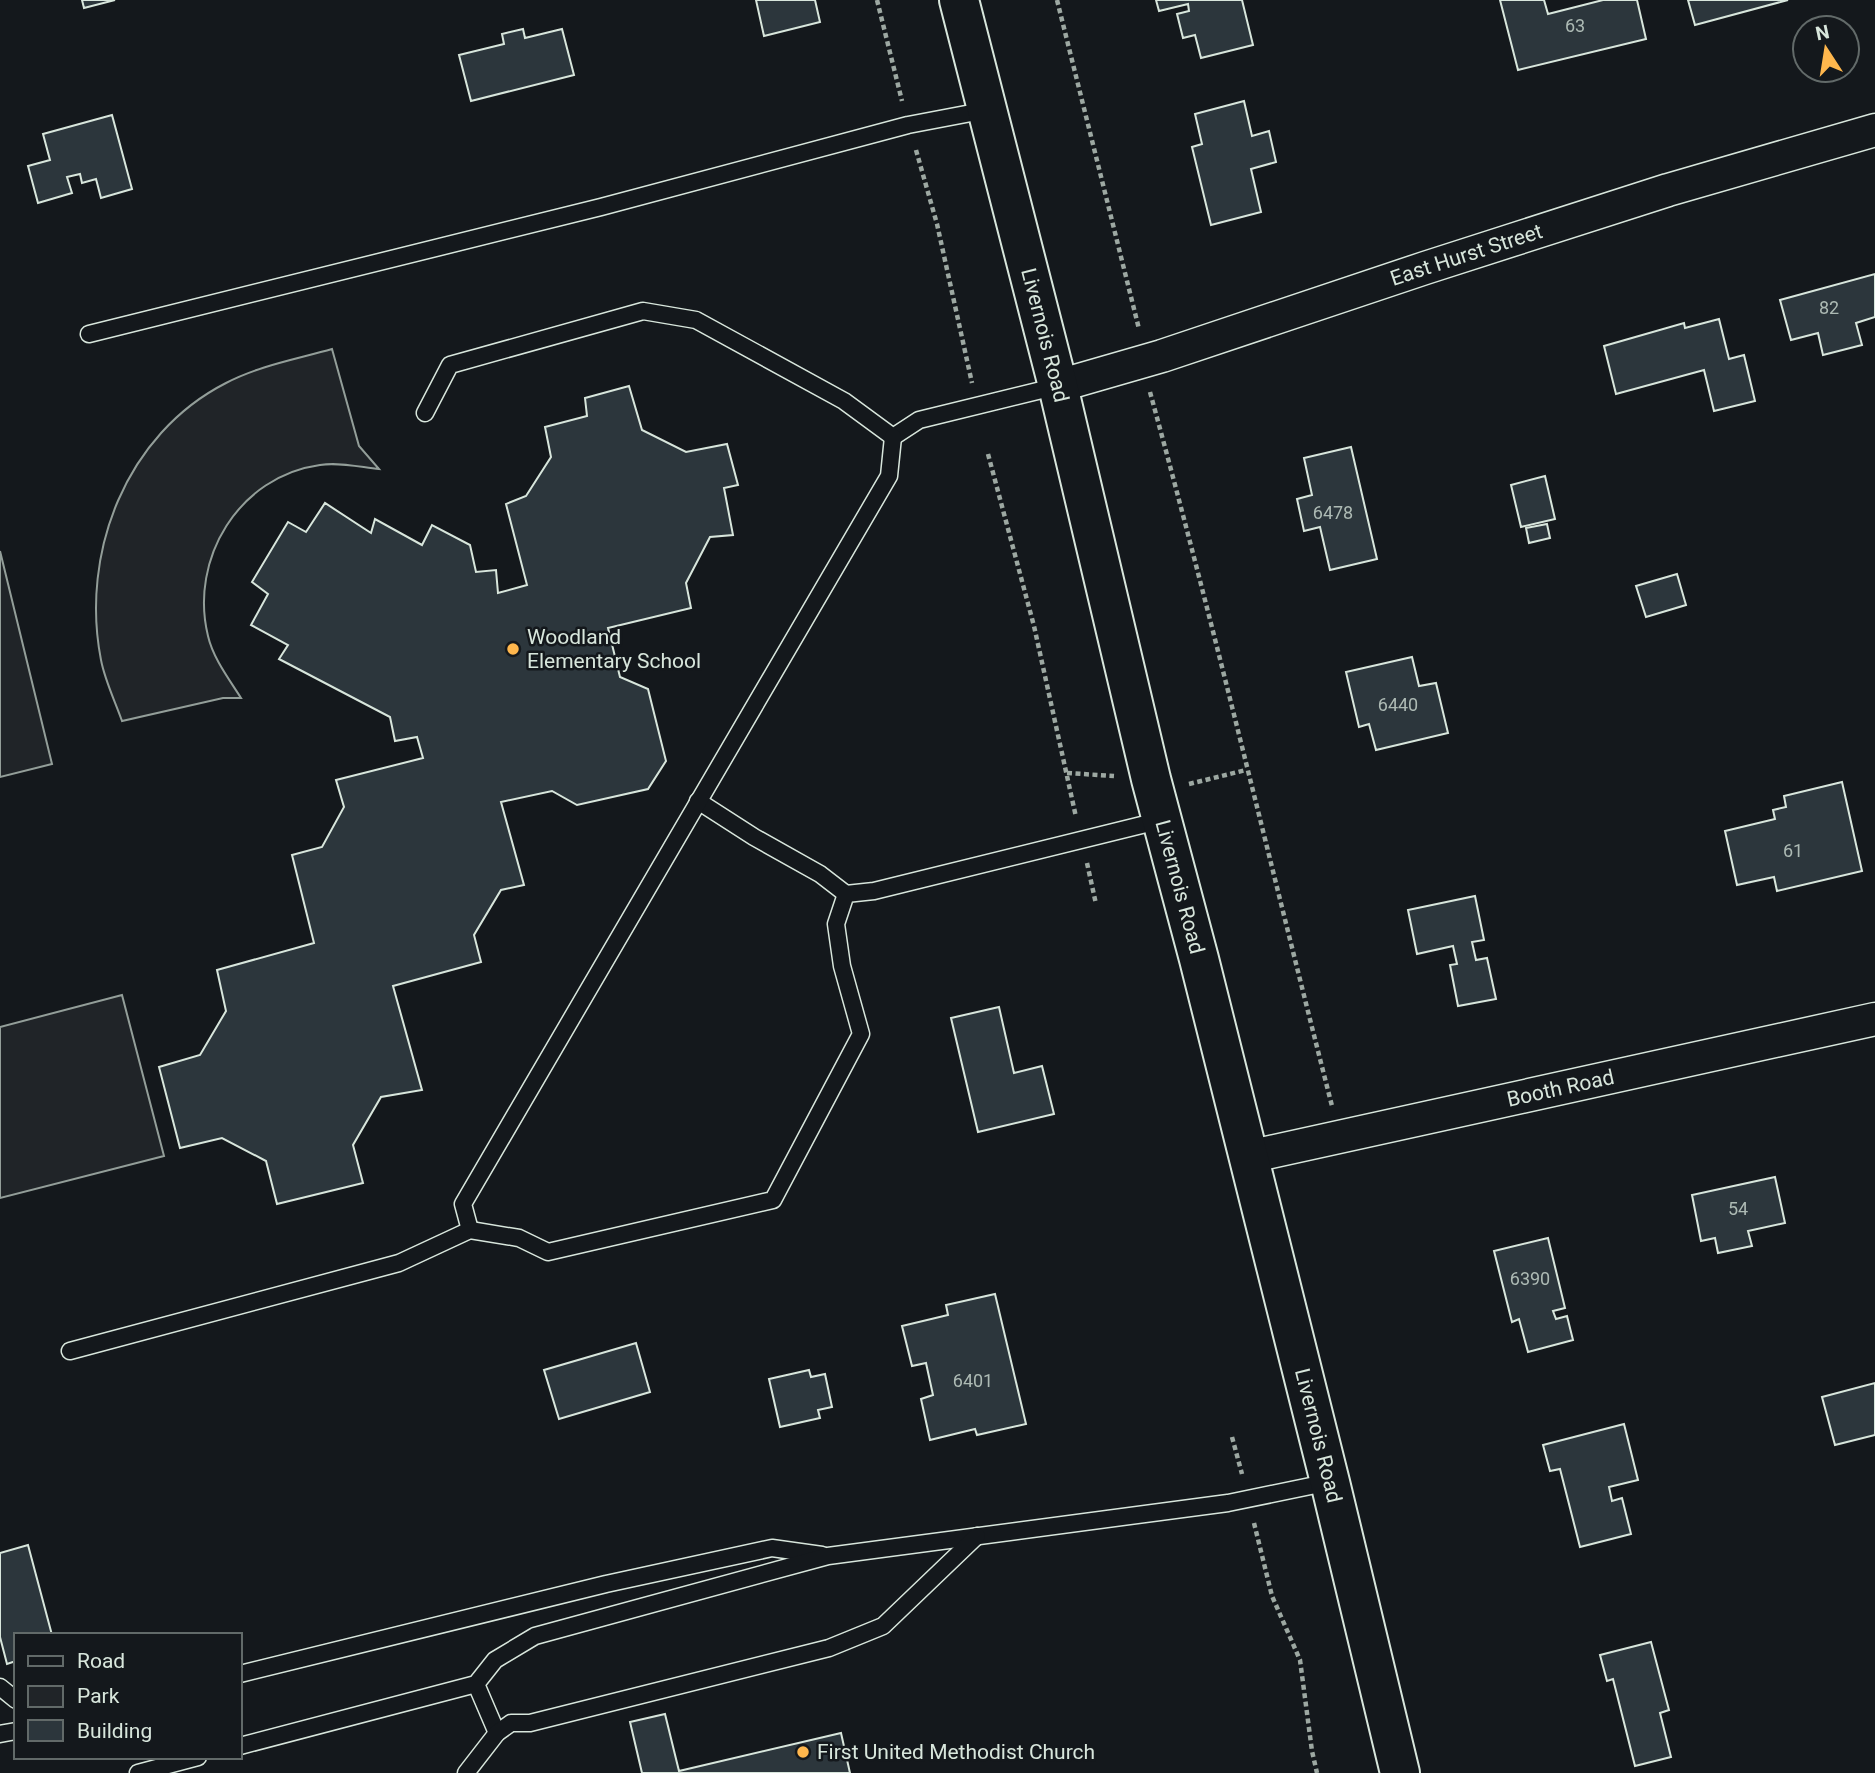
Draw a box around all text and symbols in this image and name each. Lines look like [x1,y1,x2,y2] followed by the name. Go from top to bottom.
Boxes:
[1791,14,1861,84] north arrow
[1565,15,1585,36] house number: 63
[1814,20,1832,46] text: N
[1387,219,1546,291] street label: East Hurst Street
[1016,265,1073,405] street label: Livernois Road
[1819,297,1839,318] house number: 82
[1313,502,1353,523] house number: 6478
[527,625,701,673] place label: Woodland Elementary School
[505,641,521,657] marker: Woodland Elementary School
[1378,694,1418,715] house number: 6440
[1150,817,1209,957] street label: Livernois Road
[1783,840,1803,861] house number: 61
[1505,1065,1616,1112] street label: Booth Road
[1728,1198,1748,1219] house number: 54
[1510,1268,1550,1289] house number: 6390
[1290,1366,1347,1505] street label: Livernois Road
[953,1370,993,1391] house number: 6401
[14,1633,242,1759] legend
[77,1649,125,1673] text: Road
[77,1684,120,1708] text: Park
[77,1719,152,1743] text: Building
[817,1740,1095,1764] place label: First United Methodist Church
[795,1744,811,1760] marker: First United Methodist Church

